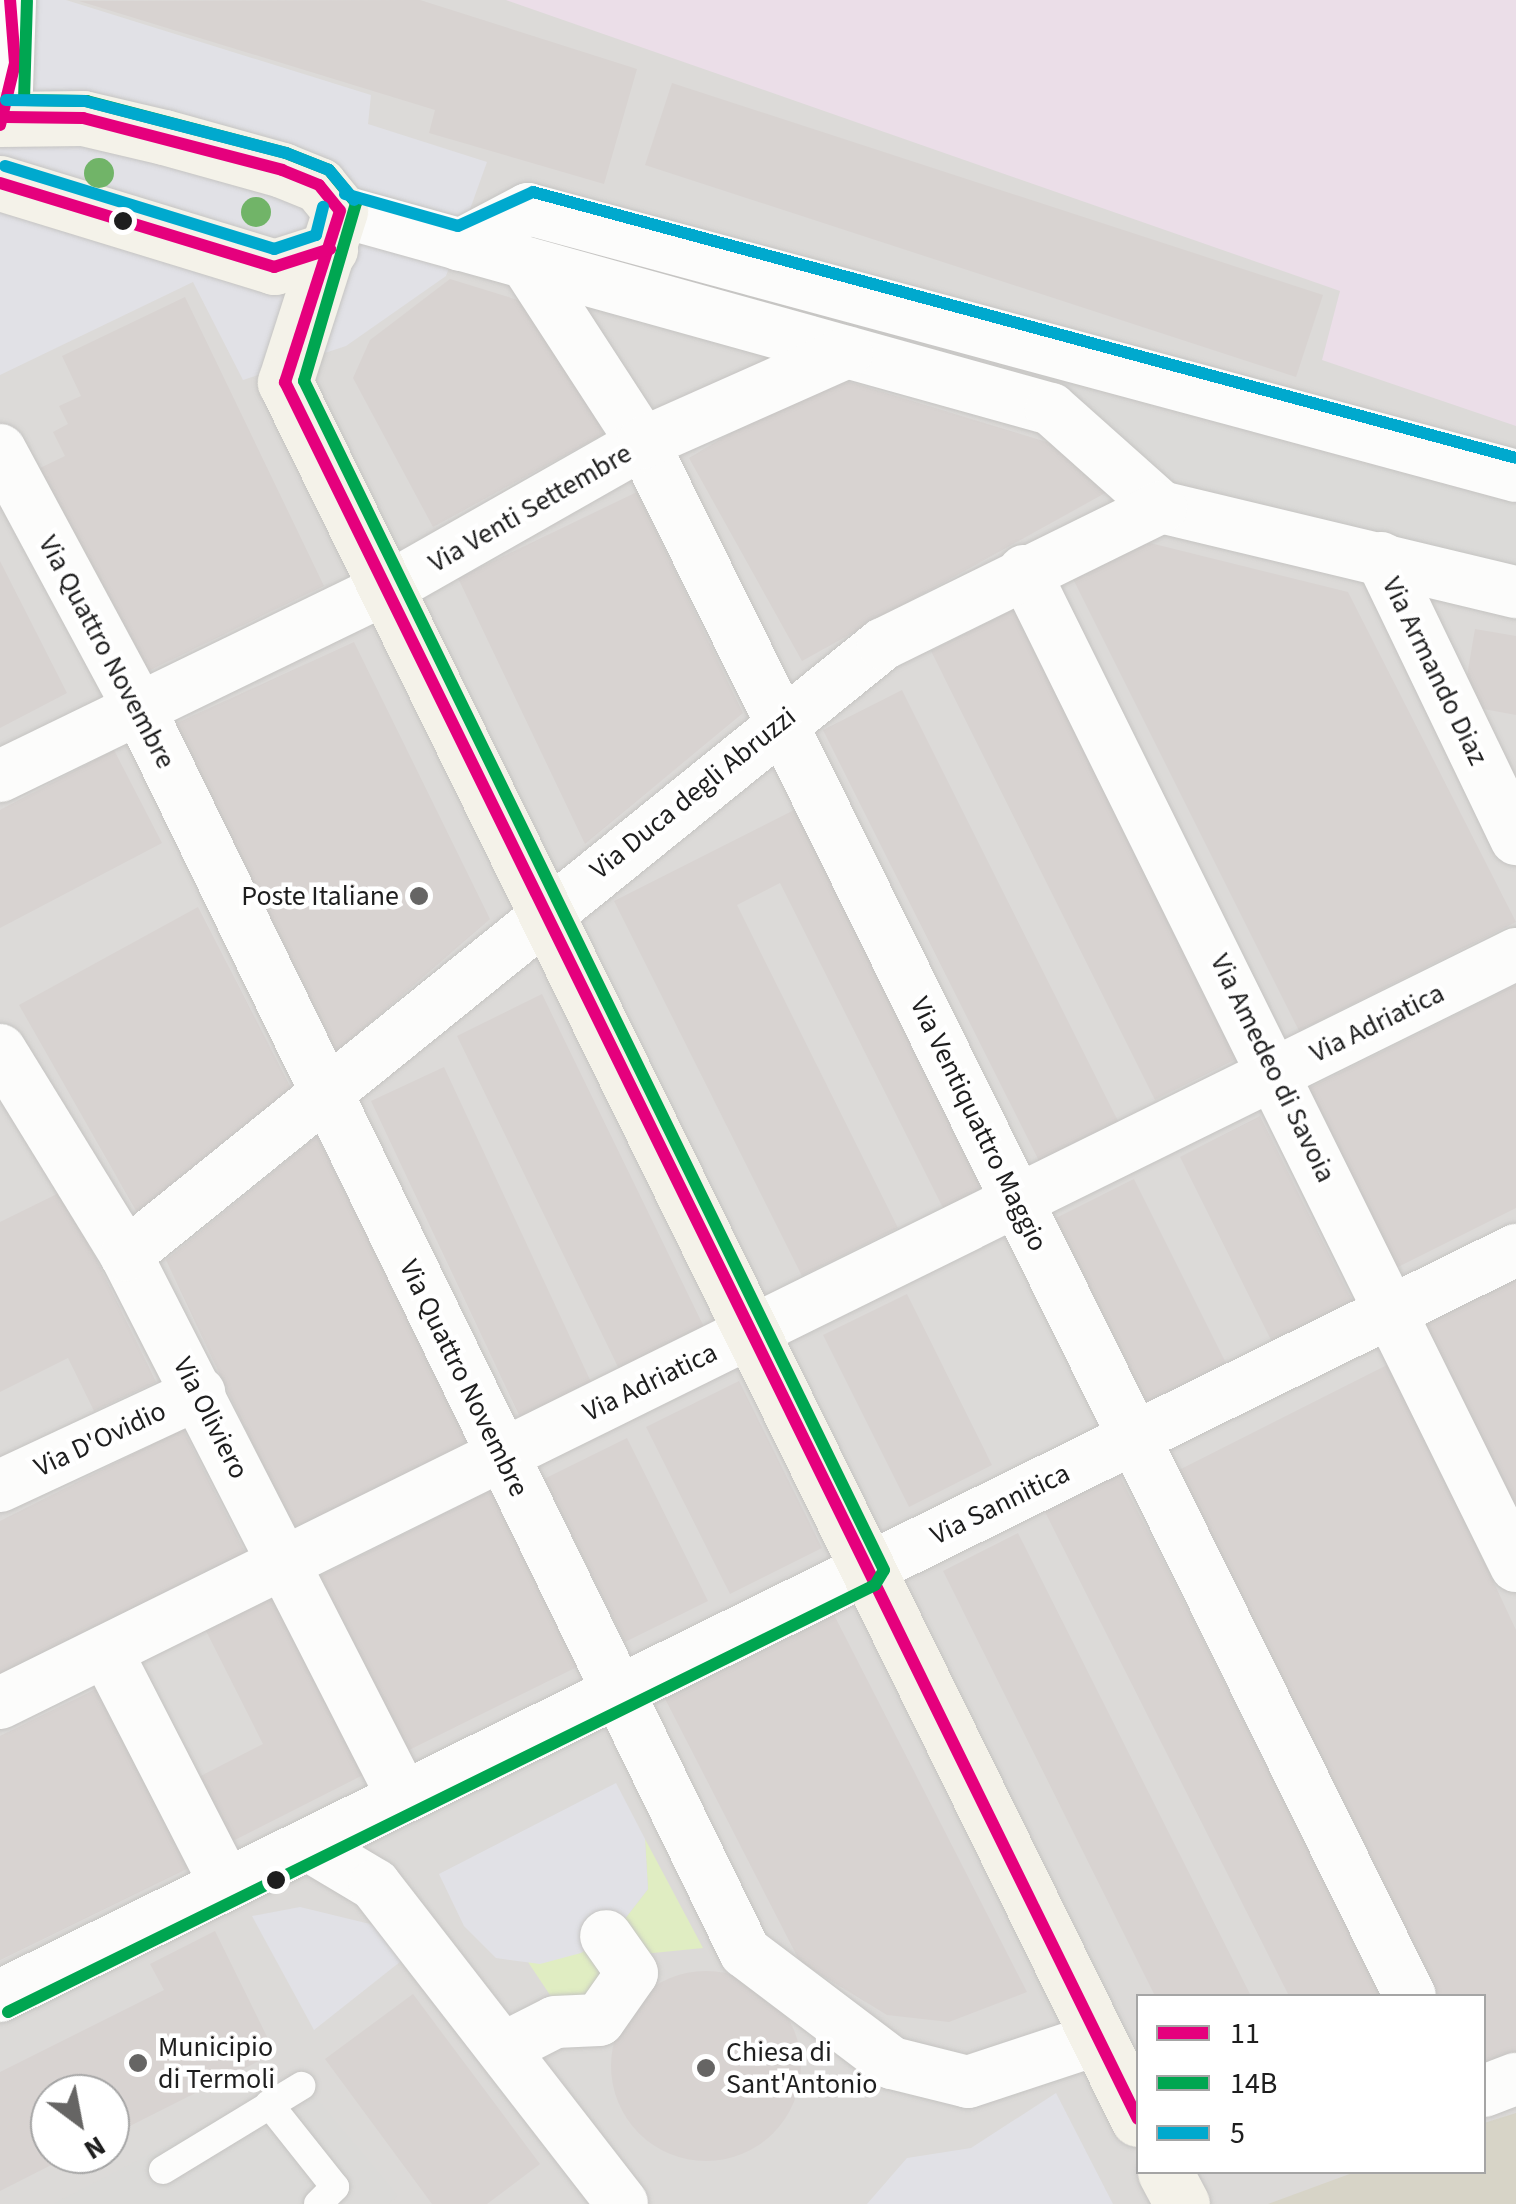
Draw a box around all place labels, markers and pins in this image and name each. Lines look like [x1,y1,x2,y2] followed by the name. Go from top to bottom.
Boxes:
[113,211,133,231] unlabelled marker
[241,879,399,913] place label: Poste Italiane
[408,885,430,907] marker: Poste Italiane
[266,1870,286,1890] unlabelled marker
[158,2030,275,2096] place label: Municipio di Termoli
[726,2035,877,2101] place label: Chiesa di Sant'Antonio
[127,2052,149,2074] marker: Municipio di Termoli
[695,2057,717,2079] marker: Chiesa di Sant'Antonio

